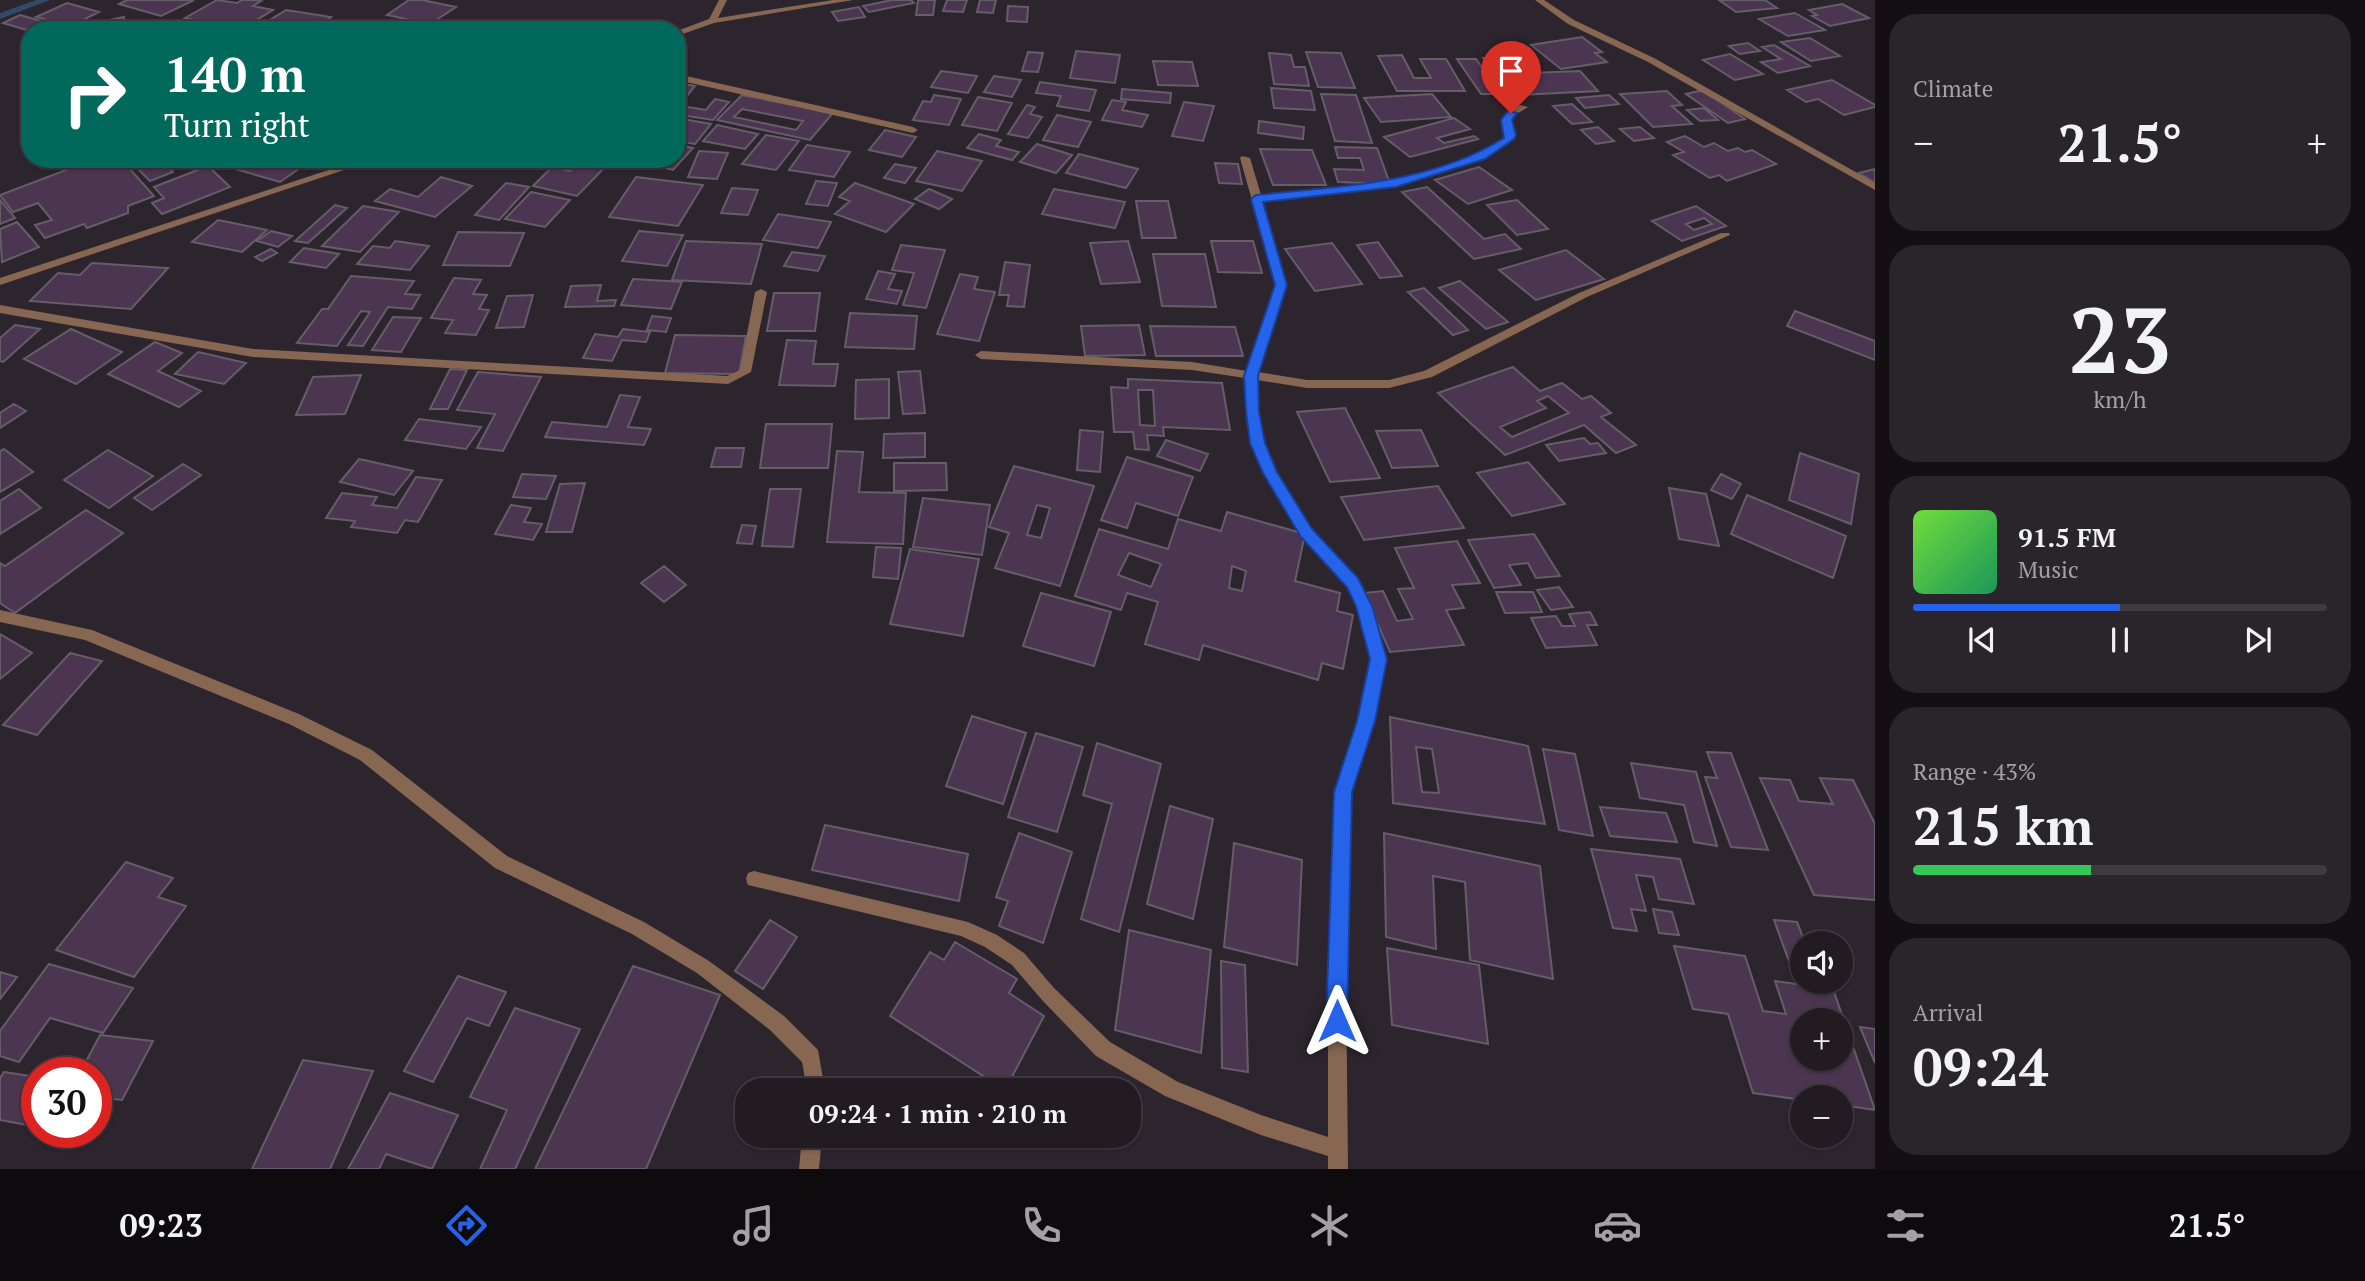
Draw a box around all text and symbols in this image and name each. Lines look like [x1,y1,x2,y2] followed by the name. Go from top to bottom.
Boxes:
[164,41,306,106] text: 140 m
[1481,41,1541,113] pin
[49,49,140,140] icon: right
[1492,52,1530,90] icon: arrive
[1913,73,1993,104] text: Climate
[164,104,310,146] text: Turn right
[2057,108,2183,177] text: 21.5°
[1913,118,1933,168] text: −
[2307,118,2327,168] text: +
[2069,278,2171,399] text: 23
[2093,384,2147,415] text: km/h
[2018,520,2116,554] text: 91.5 FM
[2018,554,2079,585] text: Music
[1963,621,2001,659] icon: previous
[2101,621,2139,659] icon: pause
[2239,621,2277,659] icon: next
[1913,756,2036,787] text: Range · 43%
[1913,791,2094,860] text: 215 km
[1790,931,1853,1148] map controls
[1790,931,1853,994] button: sound
[1300,984,1374,1058] position arrow
[1913,997,1984,1028] text: Arrival
[1790,1008,1853,1071] button: +
[1913,1032,2048,1101] text: 09:24
[21,1057,112,1148] speed limit sign: 30
[1790,1085,1853,1148] button: −
[809,1096,1067,1130] text: 09:24 · 1 min · 210 m
[442,1201,491,1250] icon: directions
[729,1201,778,1250] icon: music
[1017,1201,1066,1250] icon: phone
[1305,1201,1354,1250] icon: climate
[1593,1201,1642,1250] icon: car
[1881,1201,1930,1250] icon: filters
[119,1204,203,1246] text: 09:23
[2169,1204,2246,1246] text: 21.5°

